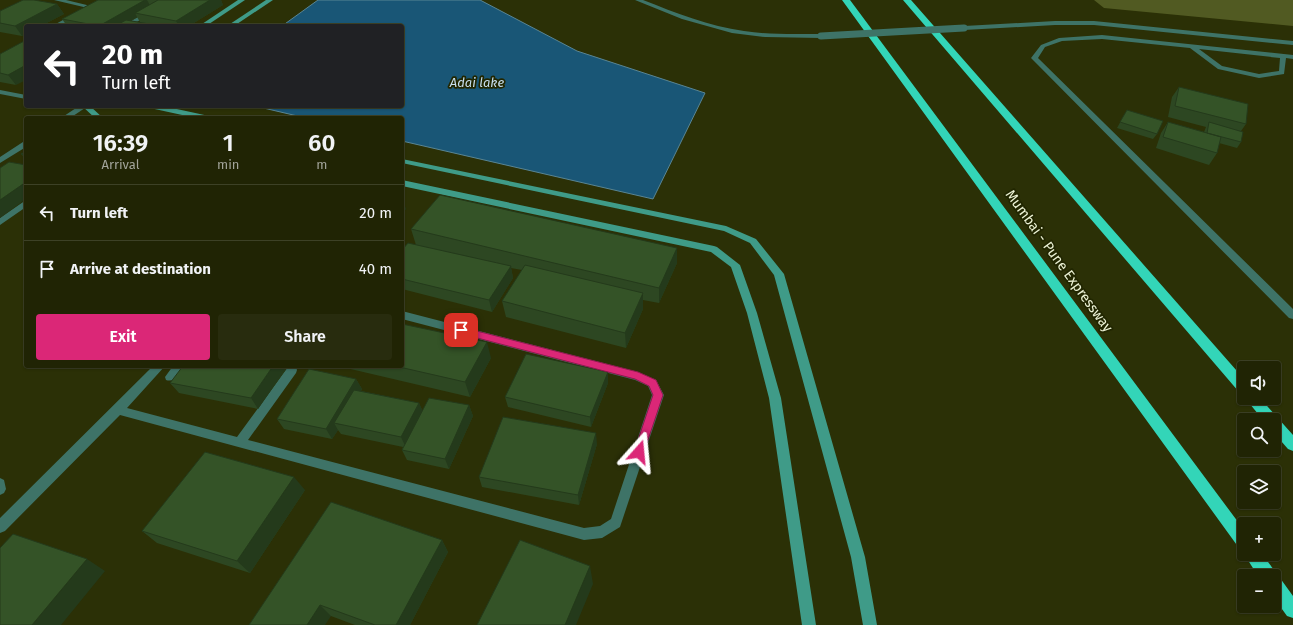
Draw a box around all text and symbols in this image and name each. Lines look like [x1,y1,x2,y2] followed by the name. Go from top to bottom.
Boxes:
[102,38,163,71] text: 20 m
[36,40,88,92] icon: left
[102,72,171,94] text: Turn left
[449,75,504,90] water label: Adai lake
[93,129,148,157] text: 16:39
[223,129,234,157] text: 1
[308,129,335,157] text: 60
[101,157,140,172] text: Arrival
[217,157,239,172] text: min
[316,157,327,172] text: m
[1002,187,1116,335] street label: Mumbai - Pune Expressway
[36,202,58,224] icon: left
[70,204,128,222] text: Turn left
[359,204,392,222] text: 20 m
[36,258,58,280] icon: arrive
[70,260,211,278] text: Arrive at destination
[359,260,392,278] text: 40 m
[444,313,478,347] pin
[36,314,210,360] button: Exit
[218,314,392,360] button: Share
[450,319,472,341] icon: arrive
[1237,361,1281,613] map controls
[1237,361,1281,405] button: sound
[1237,413,1281,457] button: search
[618,431,660,473] position arrow
[1237,465,1281,509] button: layers
[1237,517,1281,561] button: +
[1237,569,1281,613] button: −

